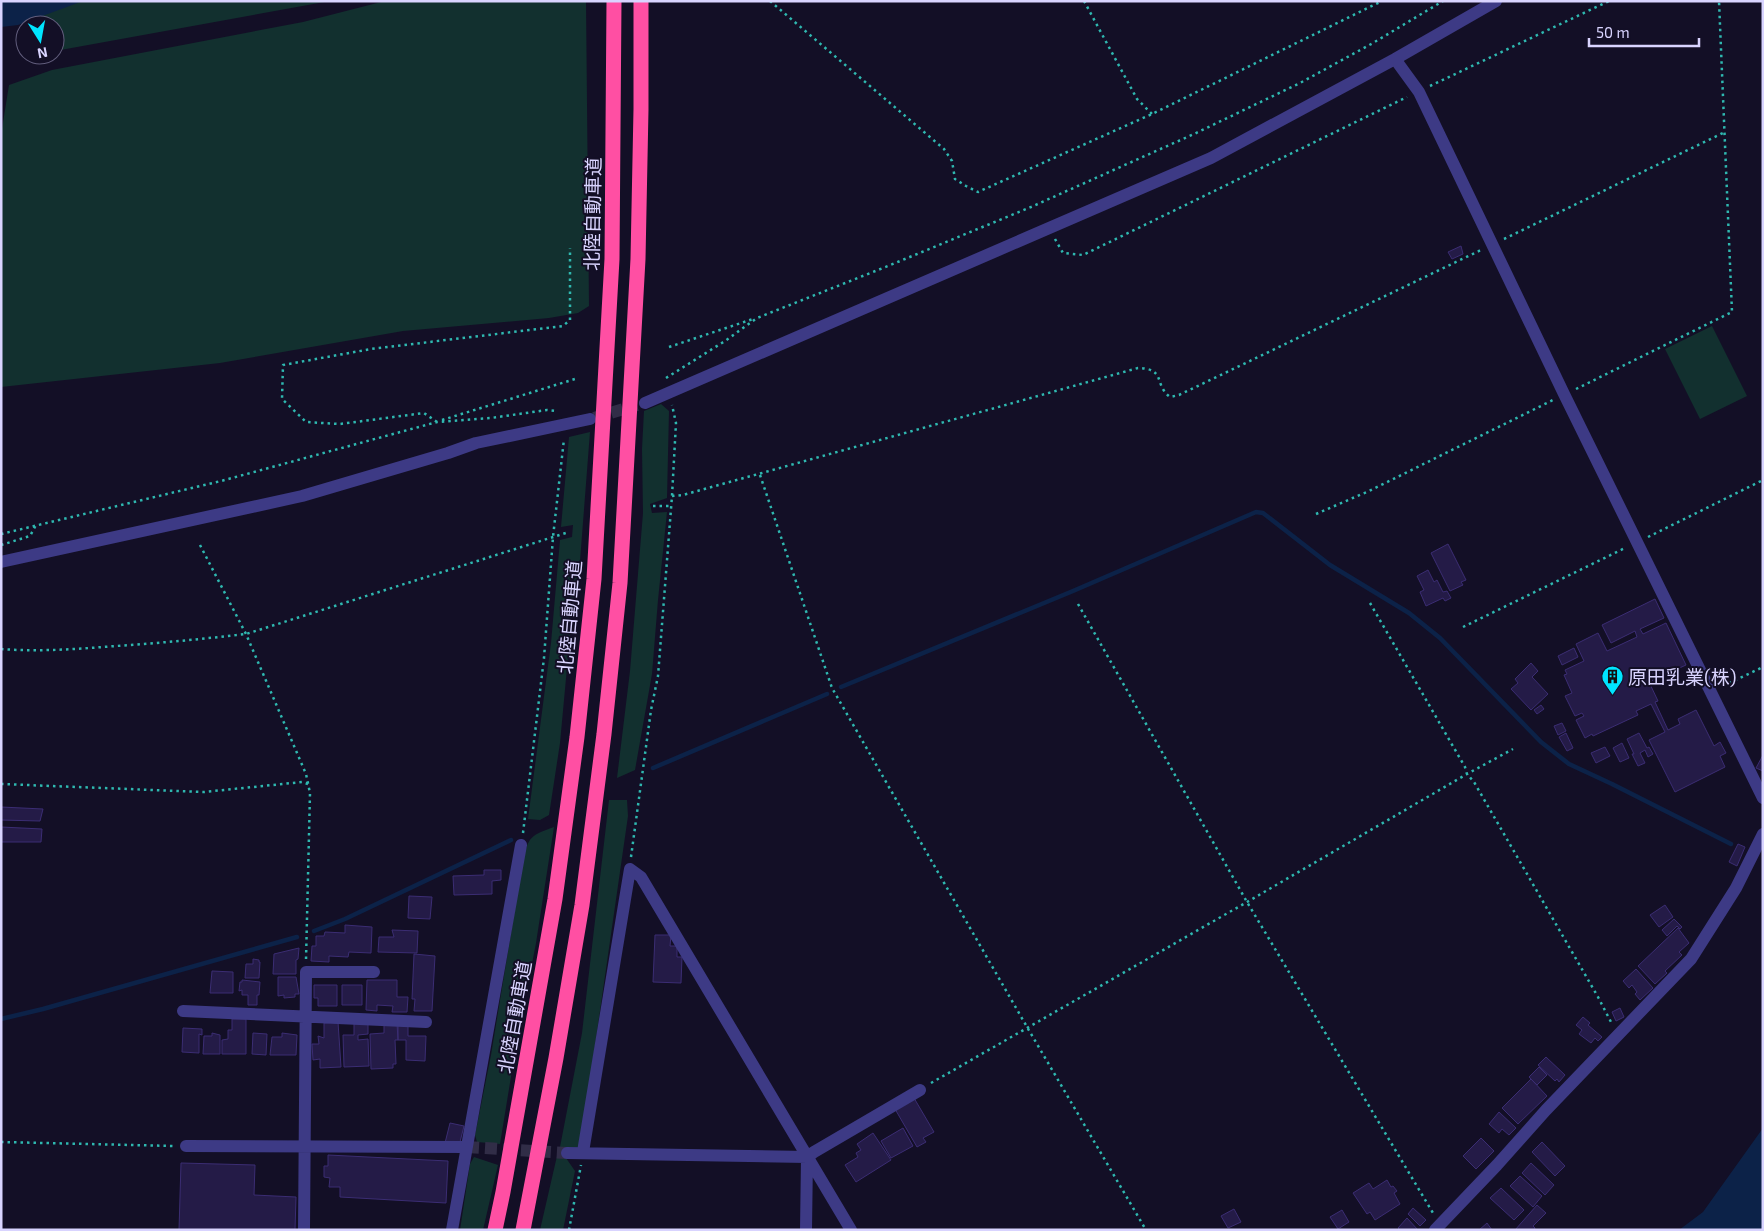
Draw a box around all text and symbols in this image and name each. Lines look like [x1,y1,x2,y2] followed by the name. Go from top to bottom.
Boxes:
[15,15,65,65] north arrow
[1589,15,1699,47] scale bar
[1596,23,1630,41] text: 50 m
[36,44,49,63] text: N
[580,157,604,271] street label: 北陸自動車道
[553,559,585,675] street label: 北陸自動車道
[1600,664,1624,695] building icon: 原田乳業(株)
[1628,665,1737,688] place label: 原田乳業(株)
[493,959,535,1075] street label: 北陸自動車道

